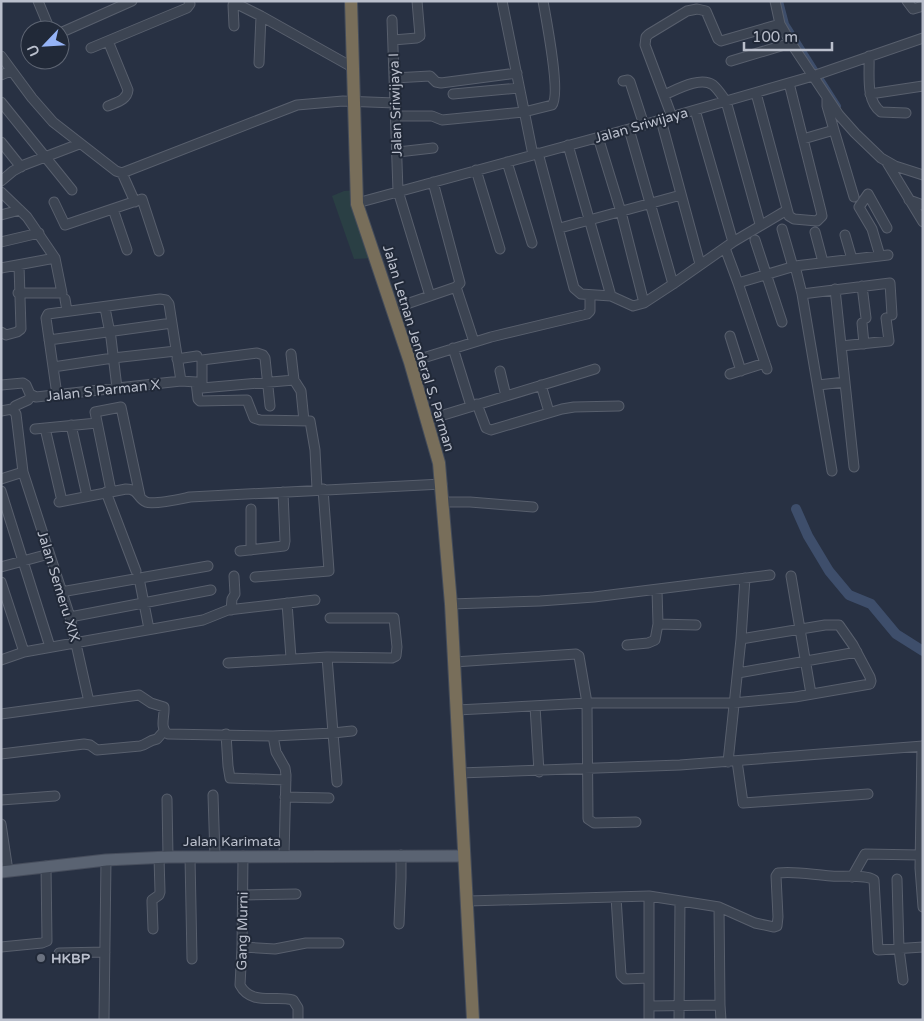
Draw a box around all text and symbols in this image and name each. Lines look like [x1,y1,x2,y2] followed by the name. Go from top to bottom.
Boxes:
[20,20,70,70] north arrow
[744,20,832,52] scale bar
[752,28,798,46] text: 100 m
[24,42,44,59] text: U
[385,53,406,157] street label: Jalan Sriwijaya I
[592,104,690,147] street label: Jalan Sriwijaya
[379,243,458,454] street label: Jalan Letnan Jenderal S. Parman
[45,376,161,405] street label: Jalan S Parman X
[34,528,84,644] street label: Jalan Semeru XIX
[183,833,281,850] street label: Jalan Karimata
[233,892,252,971] street label: Gang Murni
[51,950,91,967] place label: HKBP
[35,952,47,964] marker: HKBP

